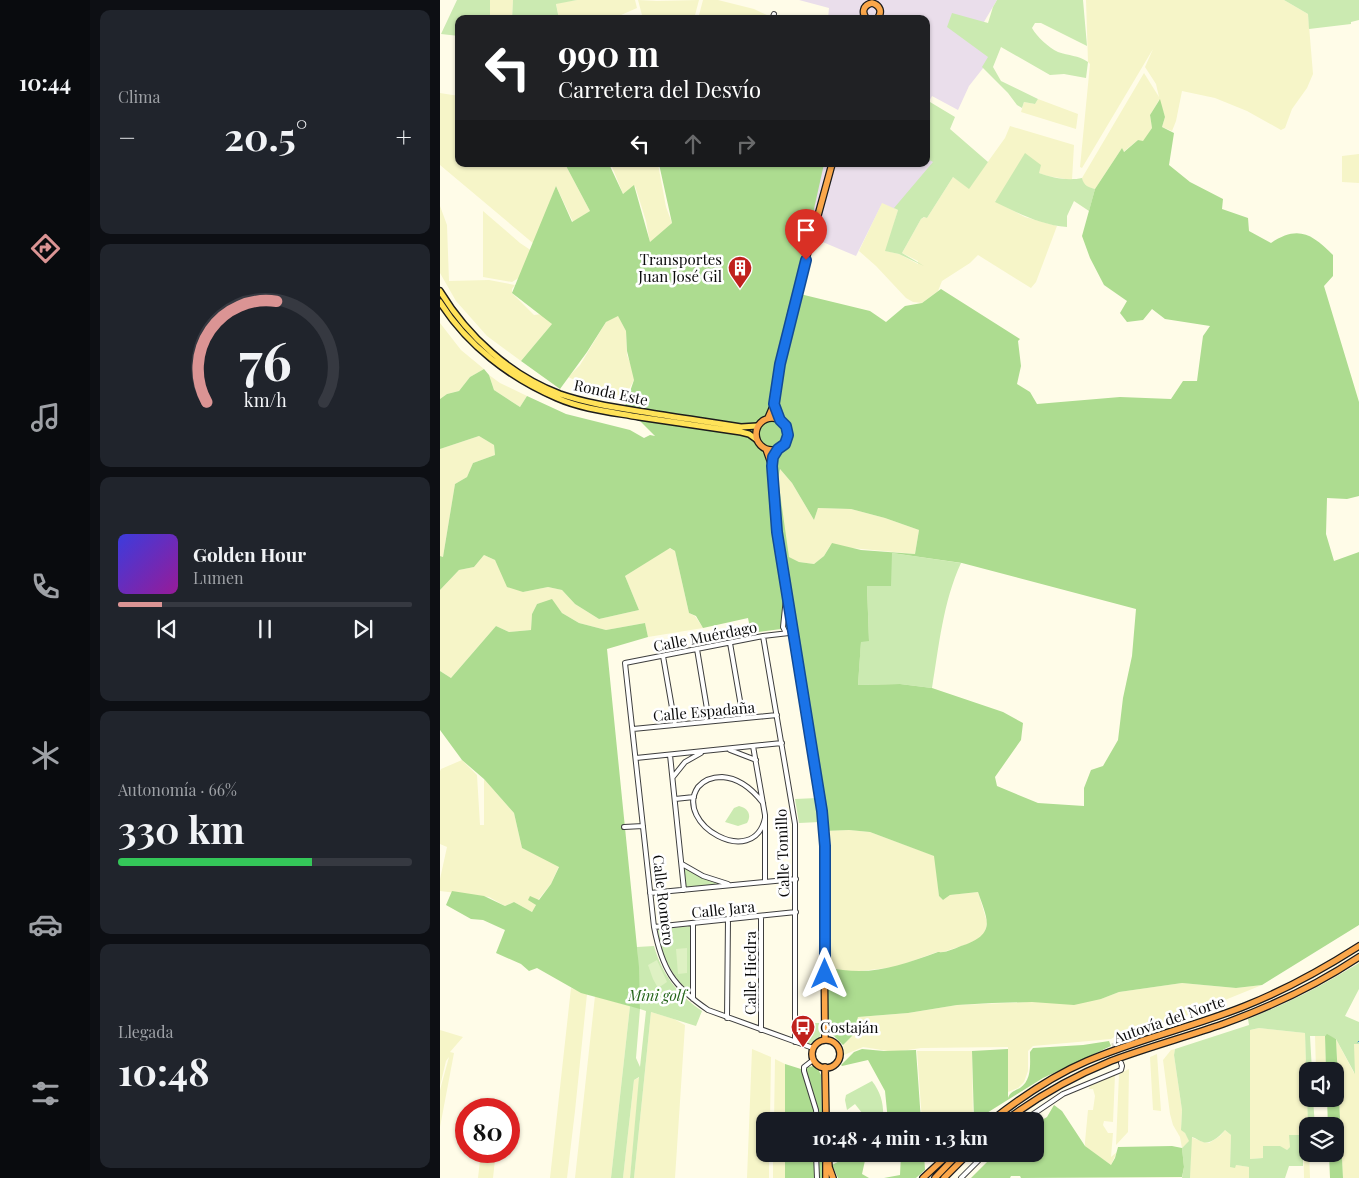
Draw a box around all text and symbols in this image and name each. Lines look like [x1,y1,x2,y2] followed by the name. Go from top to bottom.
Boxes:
[558,29,659,76] text: 990 m
[475,35,540,100] icon: left
[19,67,71,97] text: 10:44
[558,74,761,104] text: Carretera del Desvío
[118,86,160,107] text: Clima
[224,110,307,161] text: 20.5°
[118,118,136,155] text: −
[396,118,412,155] text: +
[626,130,654,158] icon: left
[679,130,707,158] icon: ahead
[732,130,760,158] icon: right
[785,209,827,260] pin
[792,216,820,244] icon: arrive
[28,231,63,266] icon: directions
[637,249,722,286] place label: Transportes Juan José Gil
[727,255,753,289] building icon: Transportes Juan José Gil
[239,325,291,394] text: 76
[572,374,650,410] street label: Ronda Este
[244,388,287,411] text: km/h
[28,400,63,435] icon: music
[193,541,306,567] text: Golden Hour
[193,567,244,588] text: Lumen
[28,569,63,604] icon: phone
[153,615,181,643] icon: previous
[251,615,279,643] icon: pause
[349,615,377,643] icon: next
[651,616,759,656] street label: Calle Muérdago
[652,697,756,725] street label: Calle Espadaña
[28,738,63,773] icon: climate
[118,779,237,800] text: Autonomía · 66%
[118,803,245,854] text: 330 km
[770,808,794,898] street label: Calle Tomillo
[649,854,679,946] street label: Calle Romero
[690,896,756,922] street label: Calle Jara
[28,907,63,942] icon: car
[740,931,760,1015] street label: Calle Hiedra
[798,947,850,999] position arrow
[627,985,689,1005] park label: Mini golf
[1110,991,1227,1048] street label: Autovía del Norte
[790,1014,816,1048] bus stop icon: Costaján
[820,1017,879,1037] place label: Costaján
[118,1021,173,1042] text: Llegada
[118,1045,209,1096] text: 10:48
[1299,1062,1344,1162] map controls
[1299,1062,1344,1107] button: sound
[28,1076,63,1111] icon: filters
[455,1098,520,1163] speed limit sign: 80
[1299,1117,1344,1162] button: layers
[812,1124,988,1150] text: 10:48 · 4 min · 1.3 km

